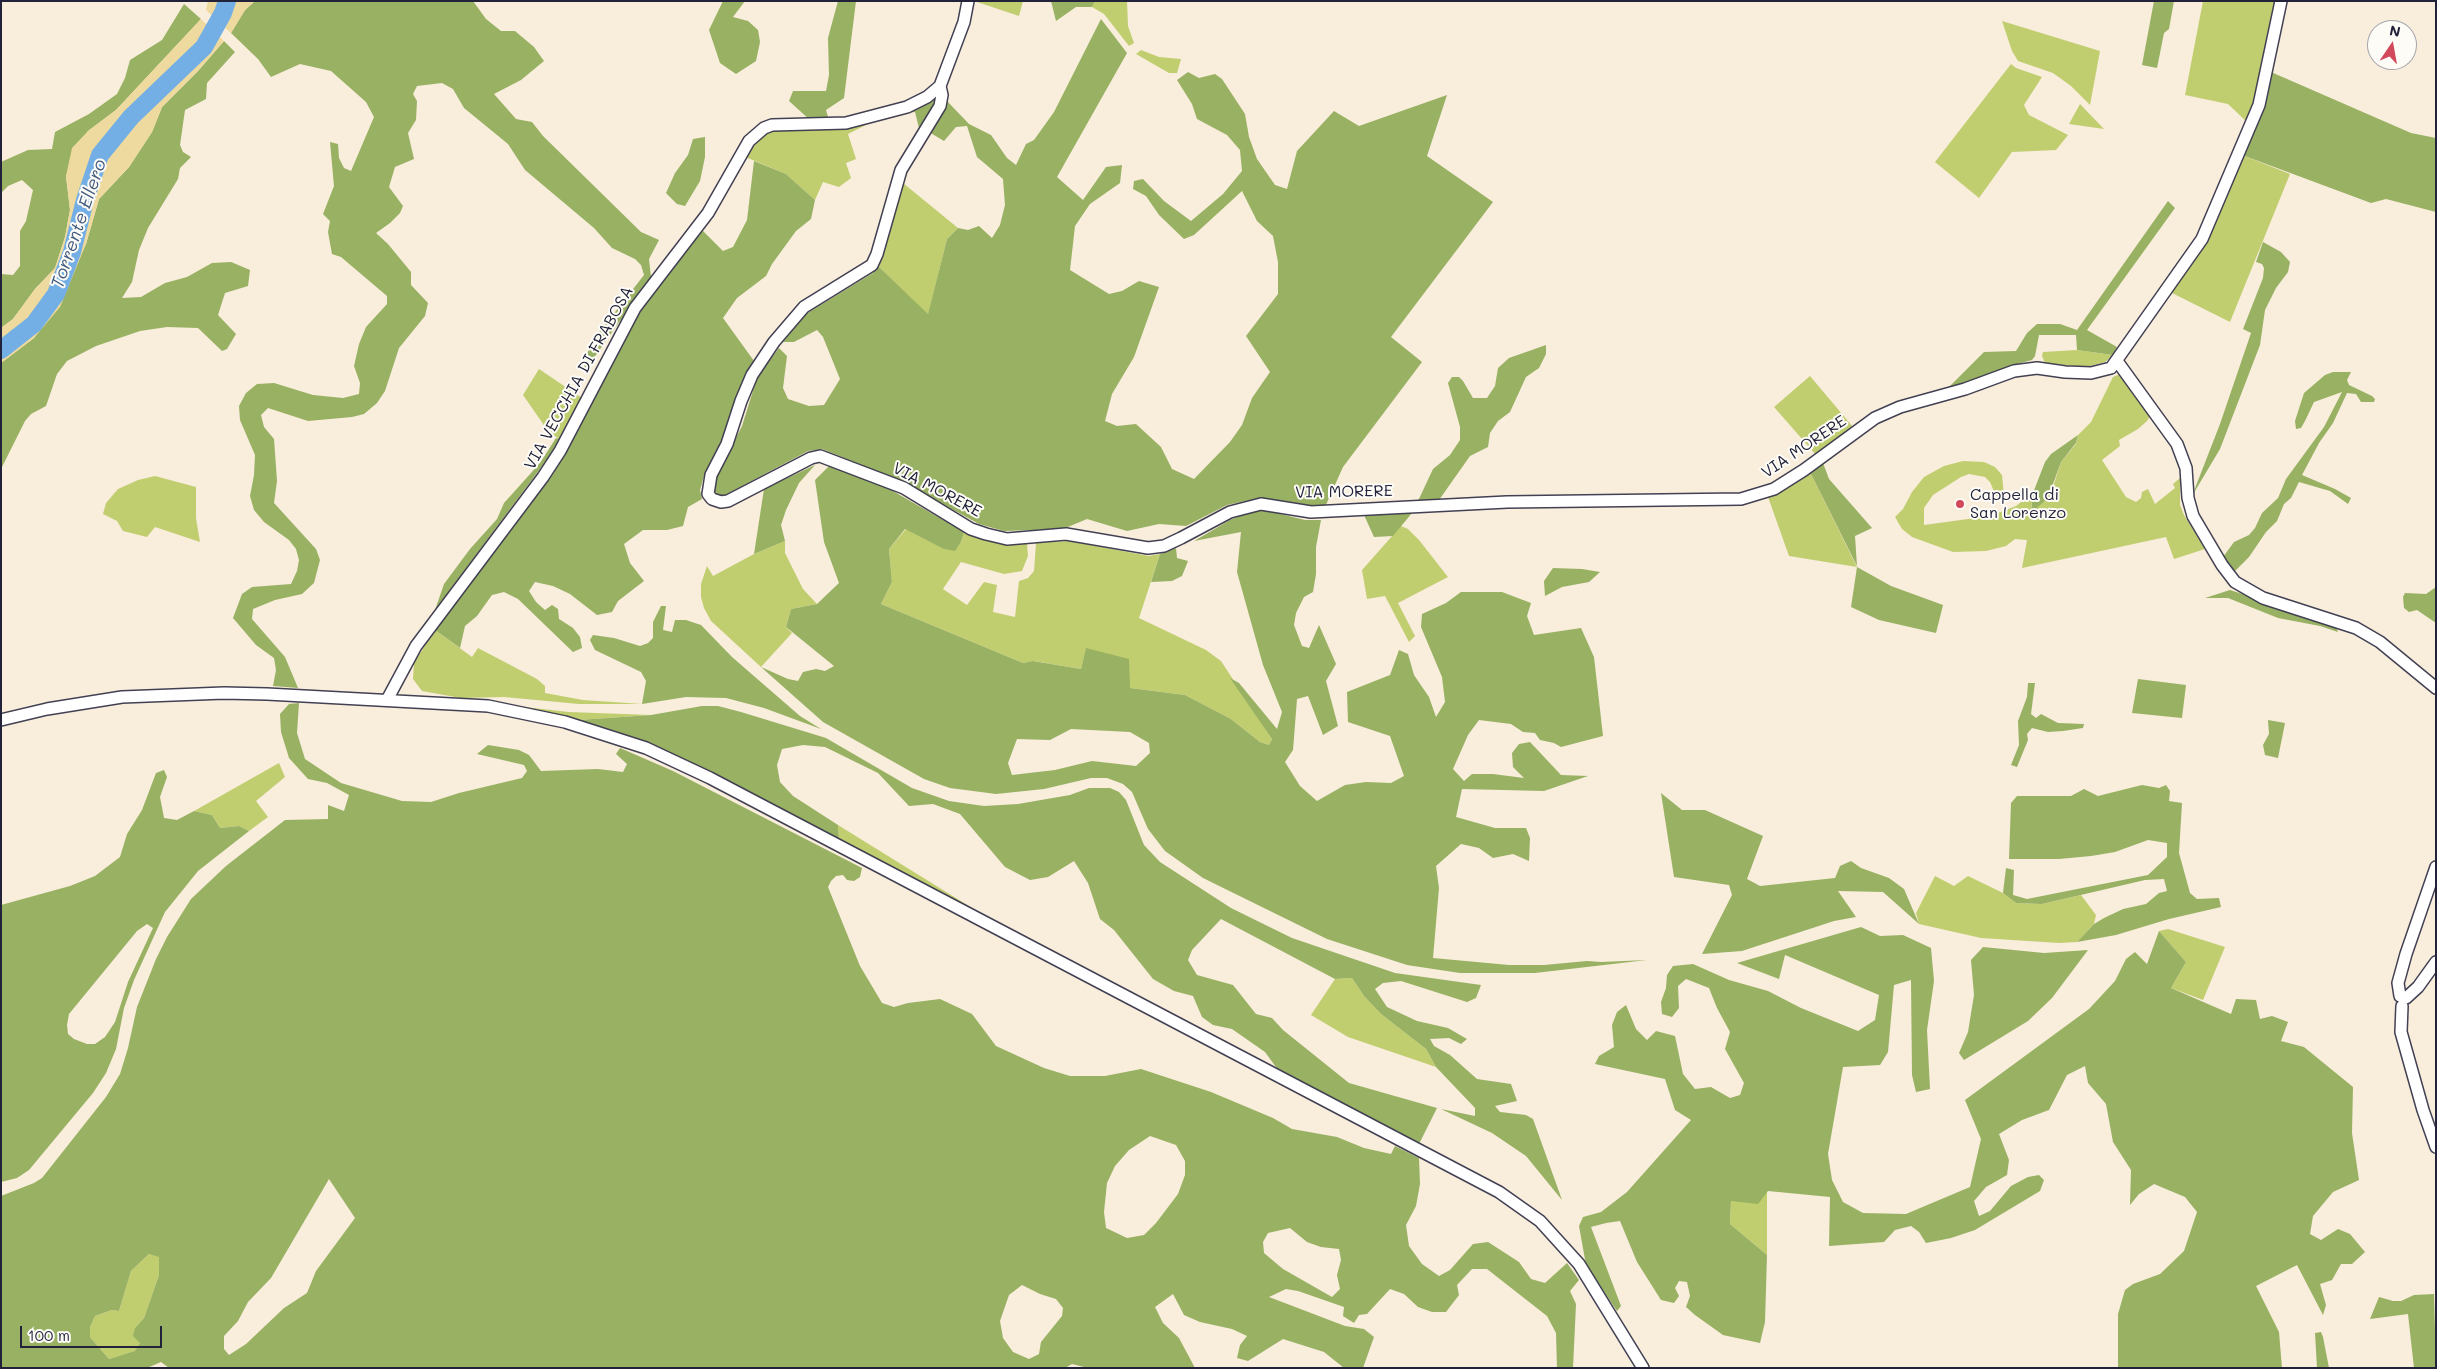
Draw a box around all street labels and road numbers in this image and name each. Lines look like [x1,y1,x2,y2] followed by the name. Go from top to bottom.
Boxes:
[521,283,637,473] street label: VIA VECCHIA DI FRABOSA
[1758,412,1850,482] street label: VIA MORERE
[889,459,985,521] street label: VIA MORERE
[1295,482,1393,502] street label: VIA MORERE

